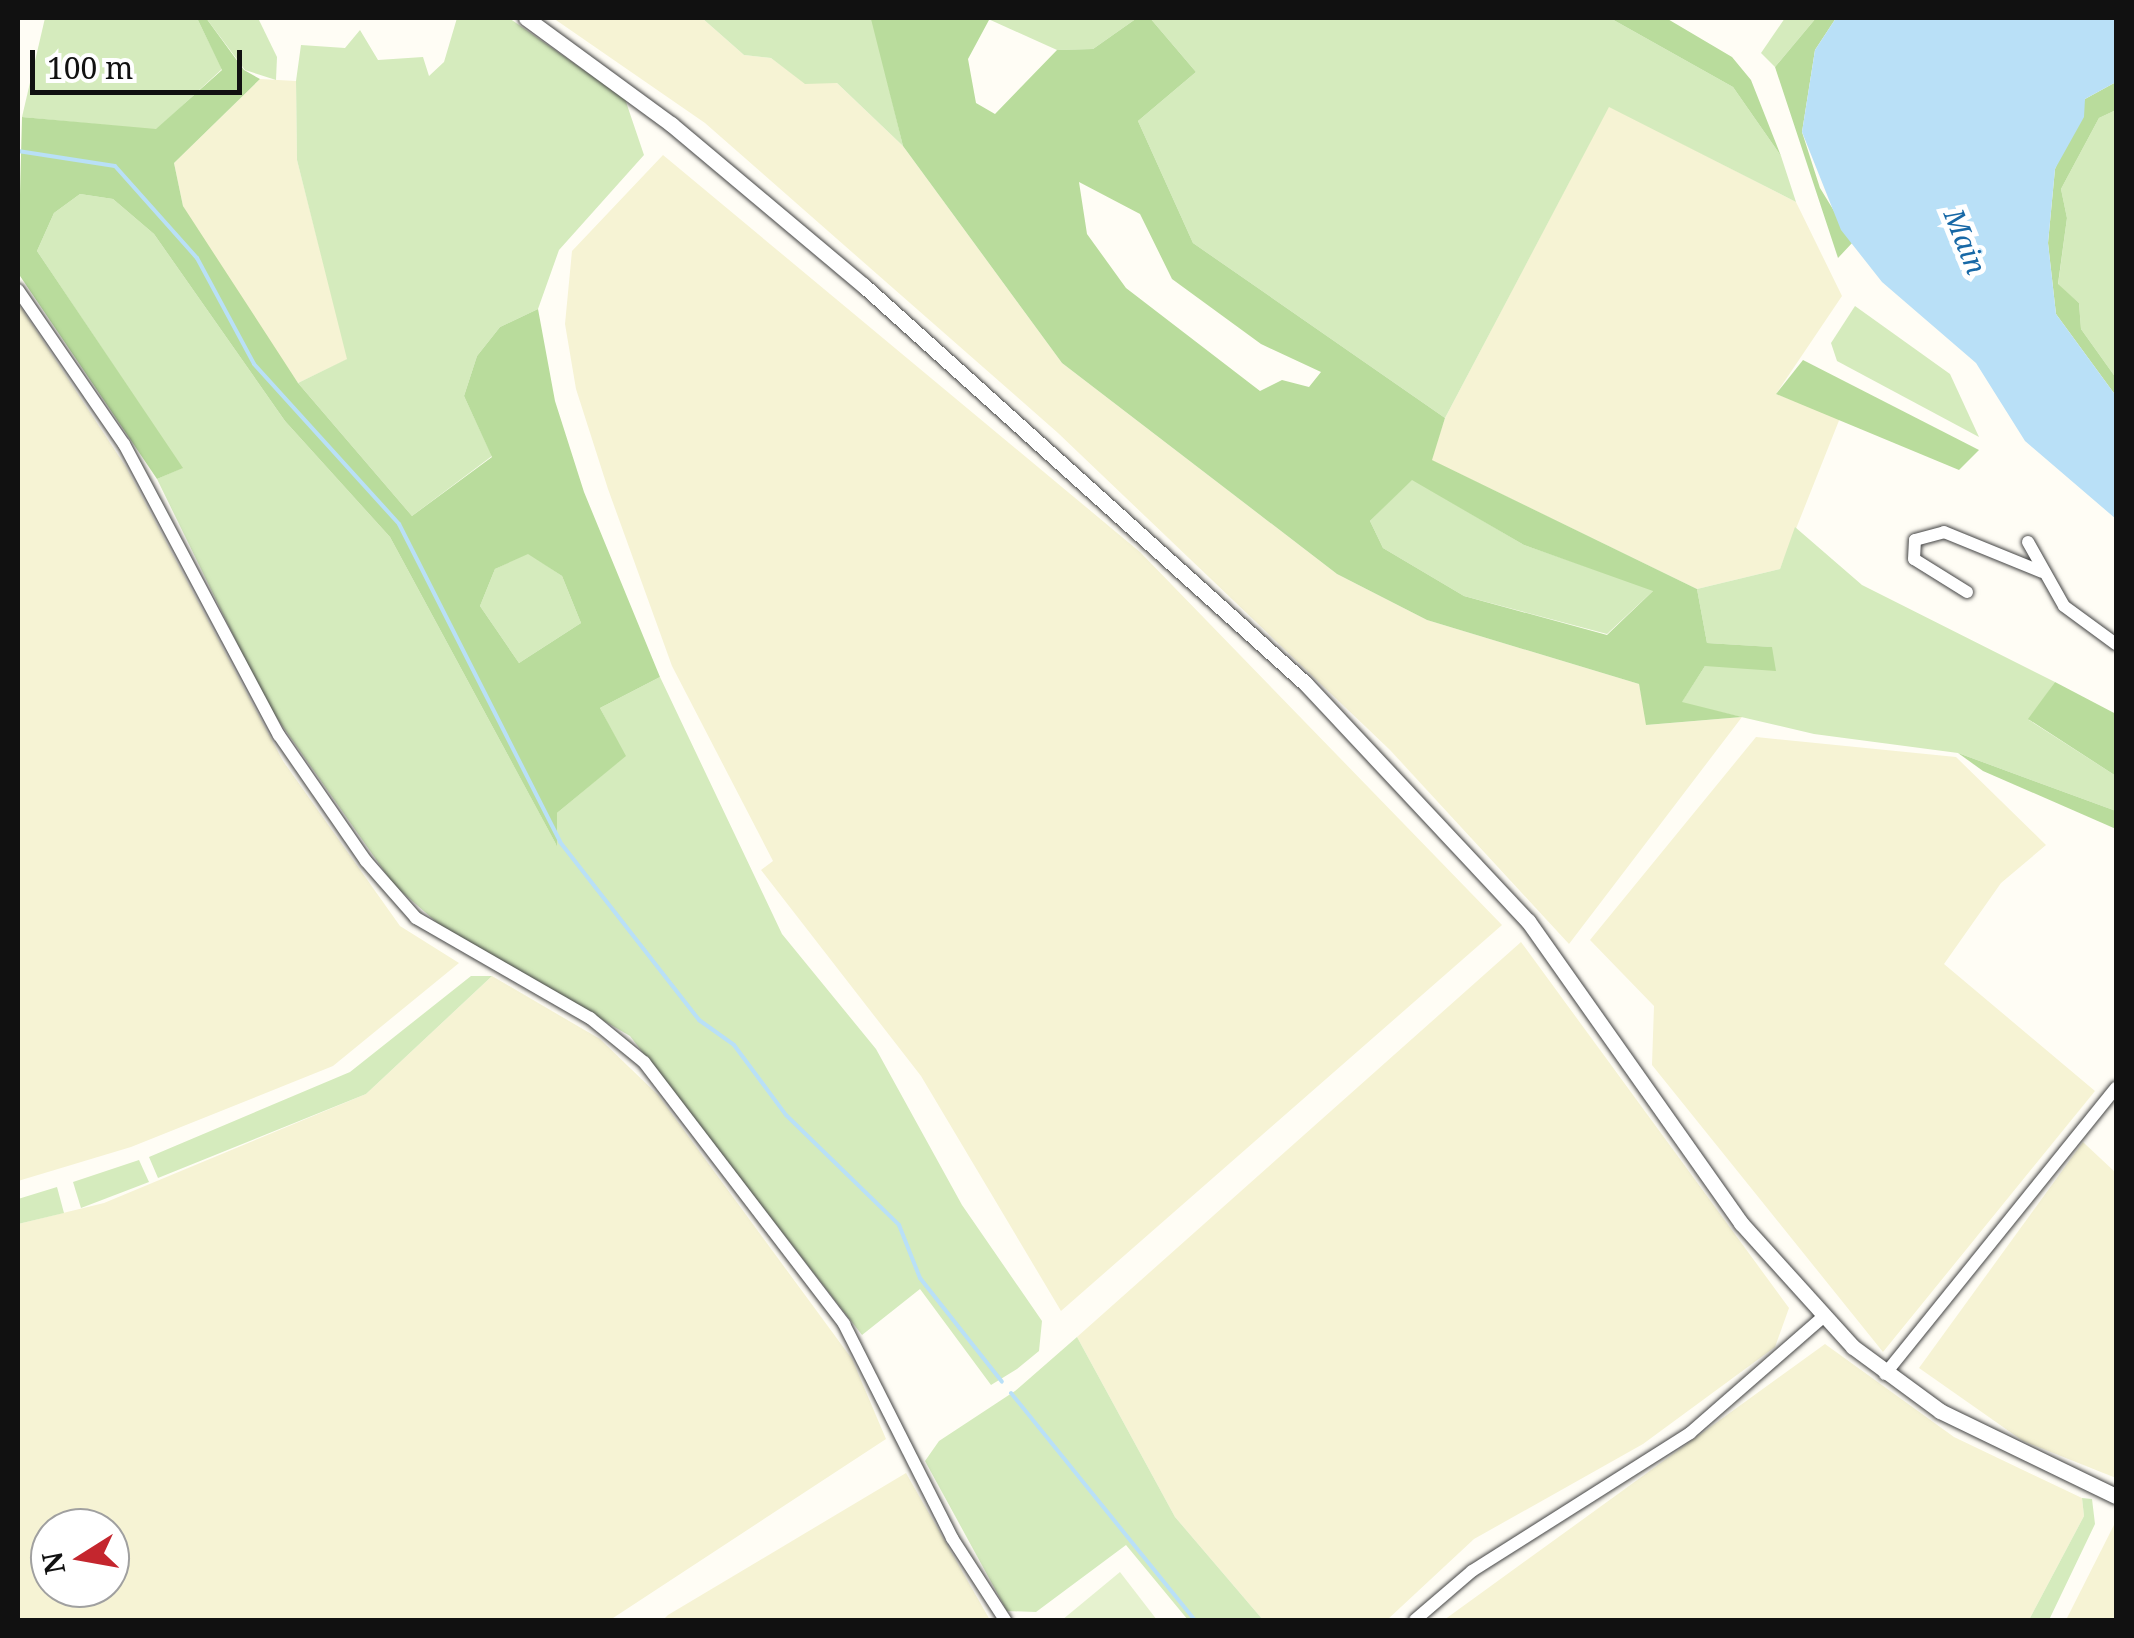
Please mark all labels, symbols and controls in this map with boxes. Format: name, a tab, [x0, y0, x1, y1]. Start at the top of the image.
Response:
scale bar	[35, 30, 248, 92]
text: 100 m	[47, 47, 133, 88]
water label: Main	[1938, 203, 1994, 279]
north arrow	[30, 1508, 130, 1608]
text: N	[32, 1549, 73, 1578]

